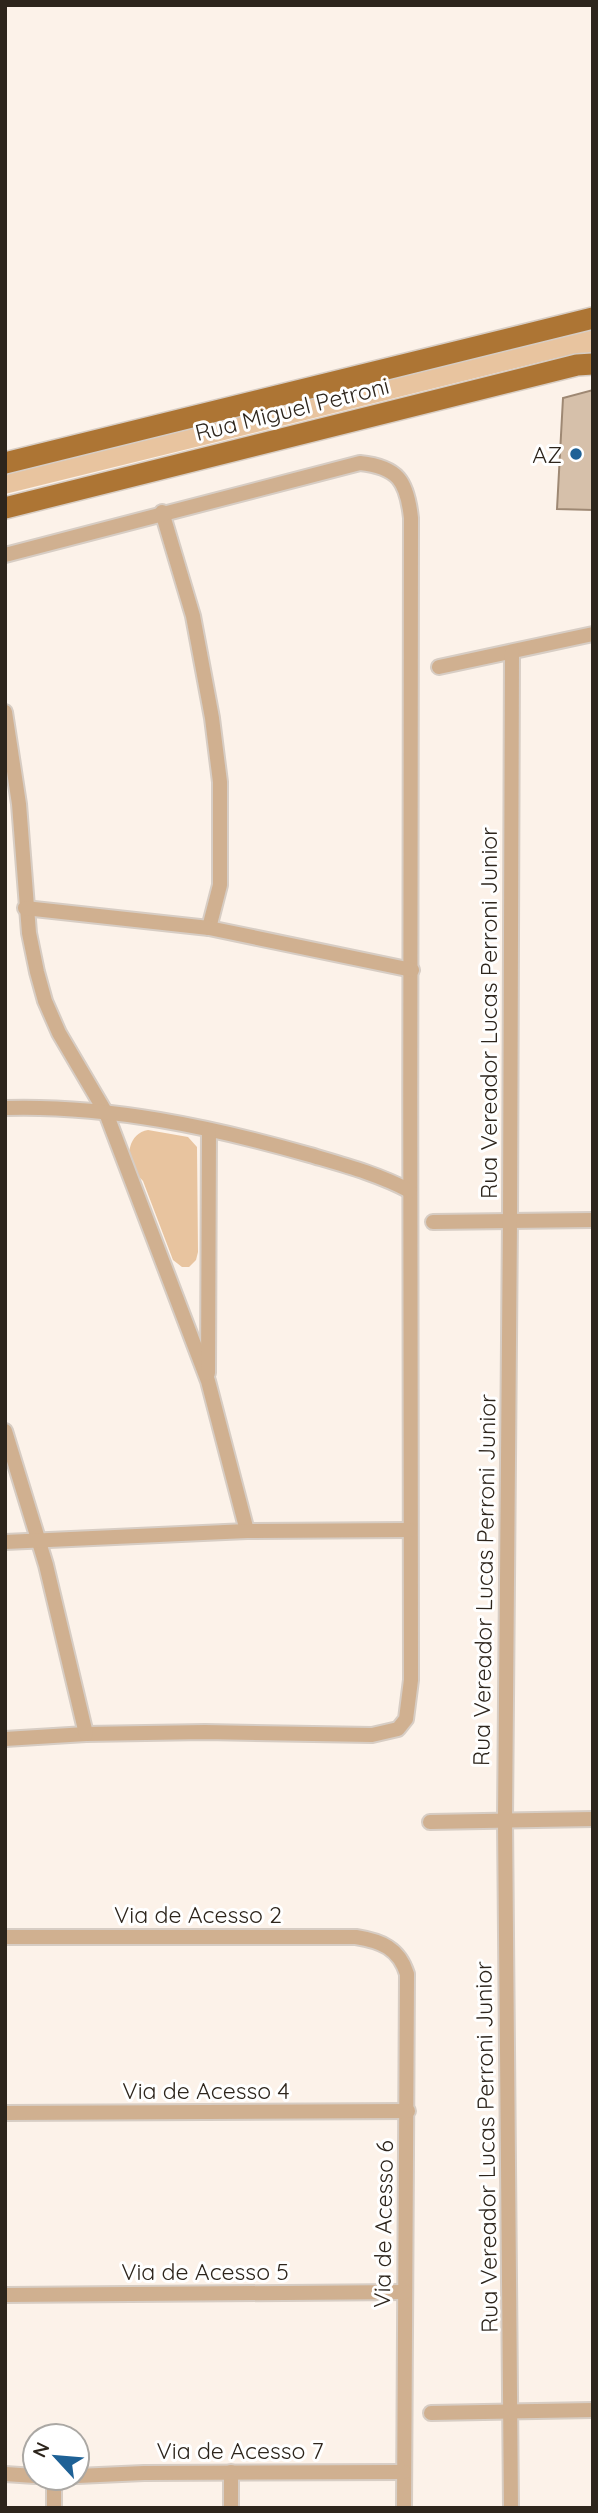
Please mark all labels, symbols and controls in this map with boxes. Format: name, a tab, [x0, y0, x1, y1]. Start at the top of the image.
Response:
street label: Rua Miguel Petroni	[192, 371, 392, 447]
place label: AZ	[532, 440, 562, 469]
marker: AZ	[568, 446, 584, 462]
street label: Rua Vereador Lucas Perroni Junior	[474, 827, 503, 1199]
street label: Rua Vereador Lucas Perroni Junior	[466, 1394, 502, 1766]
street label: Via de Acesso 2	[114, 1900, 282, 1929]
street label: Rua Vereador Lucas Perroni Junior	[468, 1961, 504, 2333]
street label: Via de Acesso 4	[122, 2076, 290, 2105]
street label: Via de Acesso 6	[367, 2140, 399, 2308]
street label: Via de Acesso 5	[121, 2257, 289, 2286]
north arrow	[21, 2422, 91, 2492]
street label: Via de Acesso 7	[157, 2436, 324, 2465]
text: N	[27, 2438, 55, 2461]

